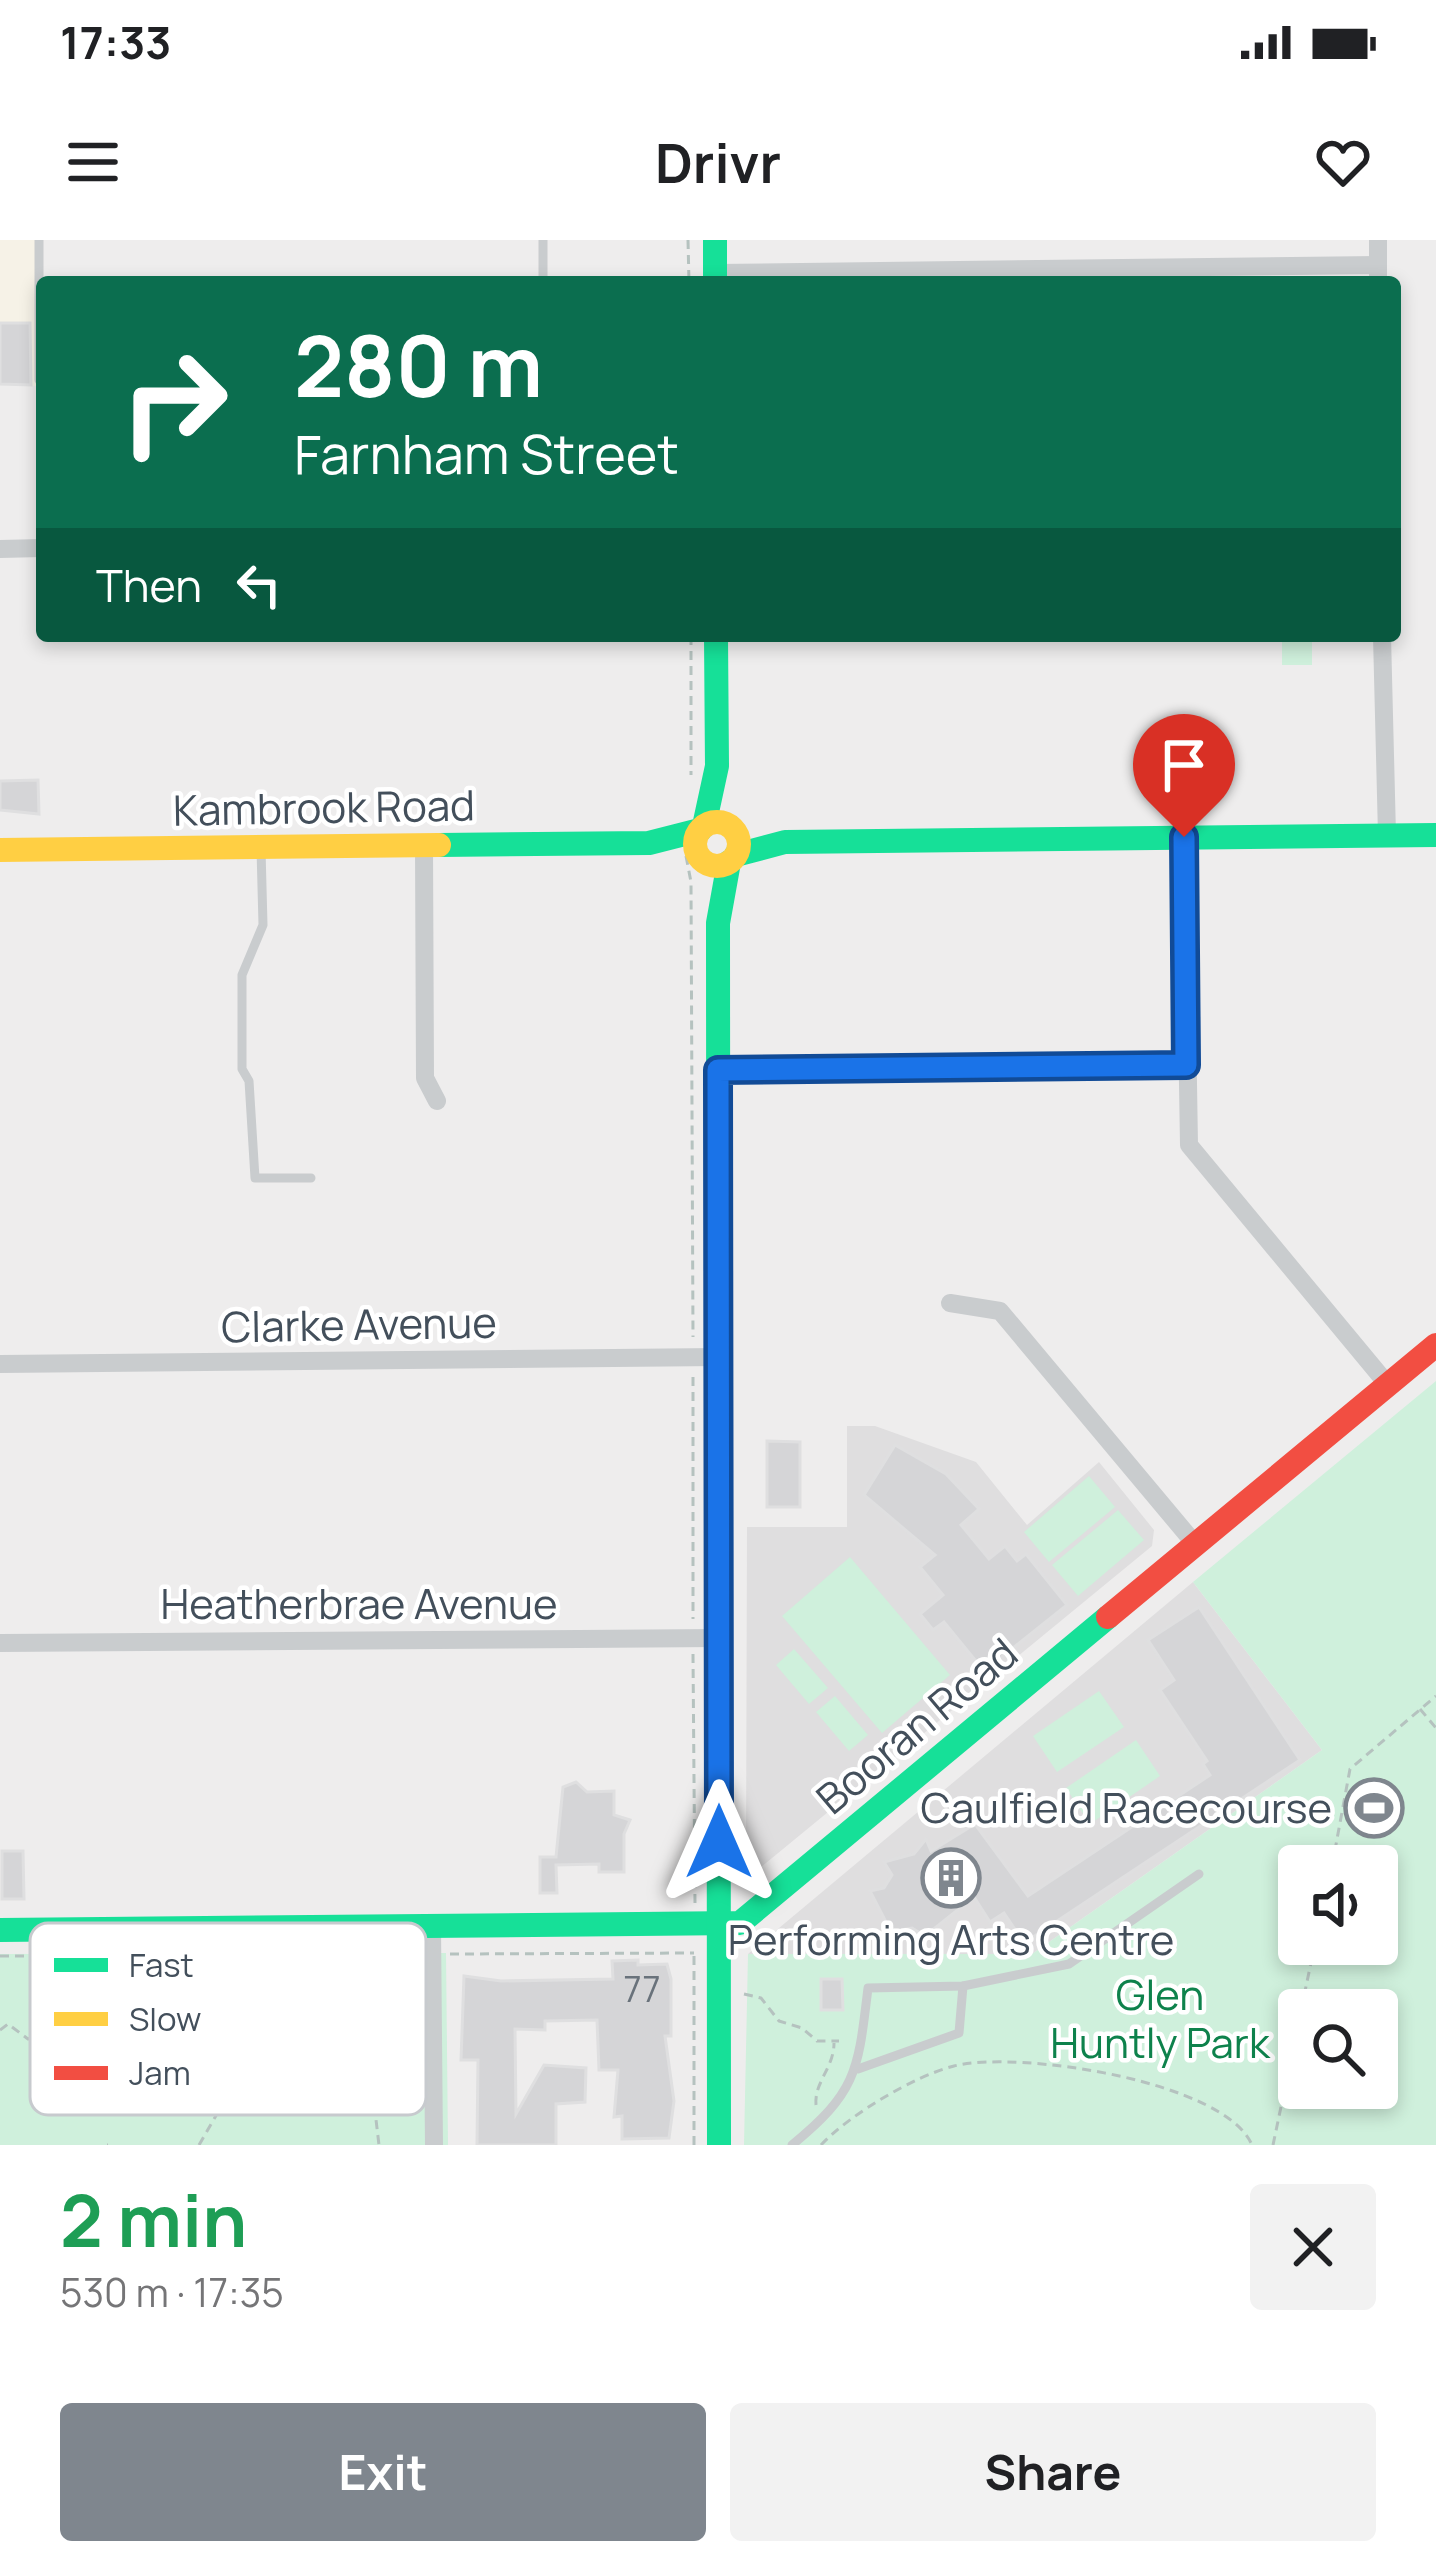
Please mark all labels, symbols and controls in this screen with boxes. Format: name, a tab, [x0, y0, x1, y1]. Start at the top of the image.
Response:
text: 17:33	[60, 11, 171, 73]
text: Drivr	[655, 125, 781, 199]
icon: menu	[60, 129, 126, 195]
icon: heart	[1310, 129, 1376, 195]
text: 280 m	[294, 307, 543, 422]
icon: right	[96, 324, 252, 480]
text: Farnham Street	[294, 416, 679, 490]
icon: left	[226, 552, 292, 618]
text: Then	[96, 554, 202, 616]
pin	[1133, 714, 1235, 837]
icon: arrive	[1151, 732, 1217, 798]
street label: Kambrook Road	[173, 775, 475, 839]
street label: Clarke Avenue	[221, 1293, 497, 1355]
street label: Heatherbrae Avenue	[161, 1574, 557, 1632]
street label: Booran Road	[804, 1624, 1029, 1826]
sports icon: Caulfield Racecourse	[1343, 1777, 1405, 1839]
place label: Caulfield Racecourse	[921, 1778, 1332, 1836]
position arrow	[656, 1779, 782, 1905]
map controls	[1278, 1845, 1398, 2109]
button: sound	[1278, 1845, 1398, 1965]
building icon: Performing Arts Centre	[920, 1847, 982, 1909]
place label: Performing Arts Centre	[728, 1910, 1174, 1968]
legend	[30, 1923, 426, 2115]
text: Fast	[129, 1942, 194, 1987]
house number: 77	[623, 1964, 661, 2013]
park label: Glen Huntly Park	[1050, 1965, 1271, 2071]
button: search	[1278, 1989, 1398, 2109]
text: Slow	[129, 1996, 201, 2041]
text: Jam	[129, 2050, 191, 2095]
text: 2 min	[60, 2170, 247, 2269]
button: close	[1250, 2184, 1376, 2310]
text: 530 m · 17:35	[60, 2265, 284, 2319]
button: Exit	[60, 2403, 706, 2541]
button: Share	[730, 2403, 1376, 2541]

